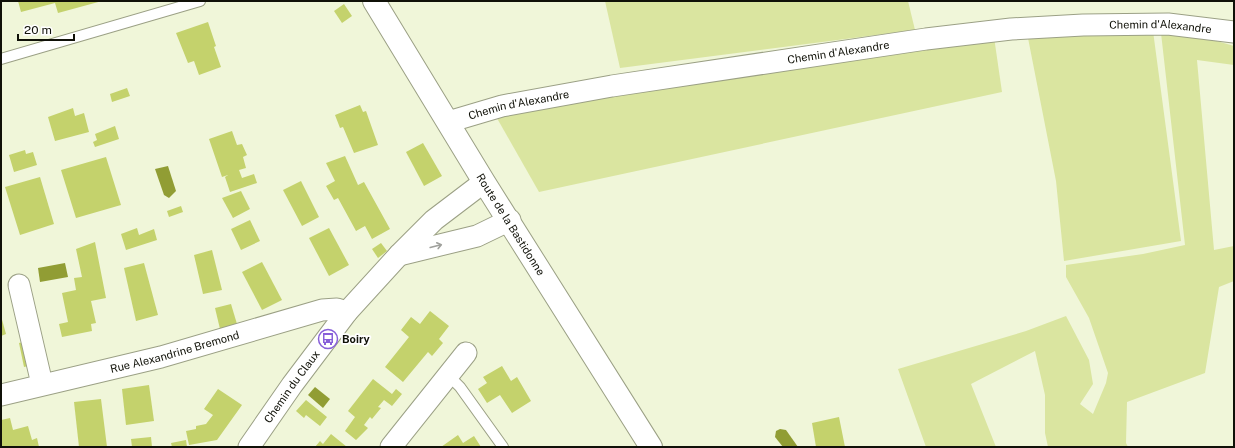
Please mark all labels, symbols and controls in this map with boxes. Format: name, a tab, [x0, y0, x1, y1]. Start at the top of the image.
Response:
scale bar	[18, 16, 74, 42]
street label: Chemin d'Alexandre	[1109, 18, 1213, 35]
text: 20 m	[24, 23, 52, 37]
street label: Chemin d'Alexandre	[787, 39, 890, 66]
street label: Chemin d'Alexandre	[467, 88, 570, 122]
street label: Route de la Bastidonne	[474, 171, 547, 278]
one-way arrow	[430, 241, 443, 249]
street label: Rue Alexandrine Bremond	[109, 328, 241, 375]
bus stop icon: Boiry	[317, 328, 339, 350]
place label: Boiry	[342, 333, 371, 345]
street label: Chemin du Claux	[262, 348, 322, 425]

